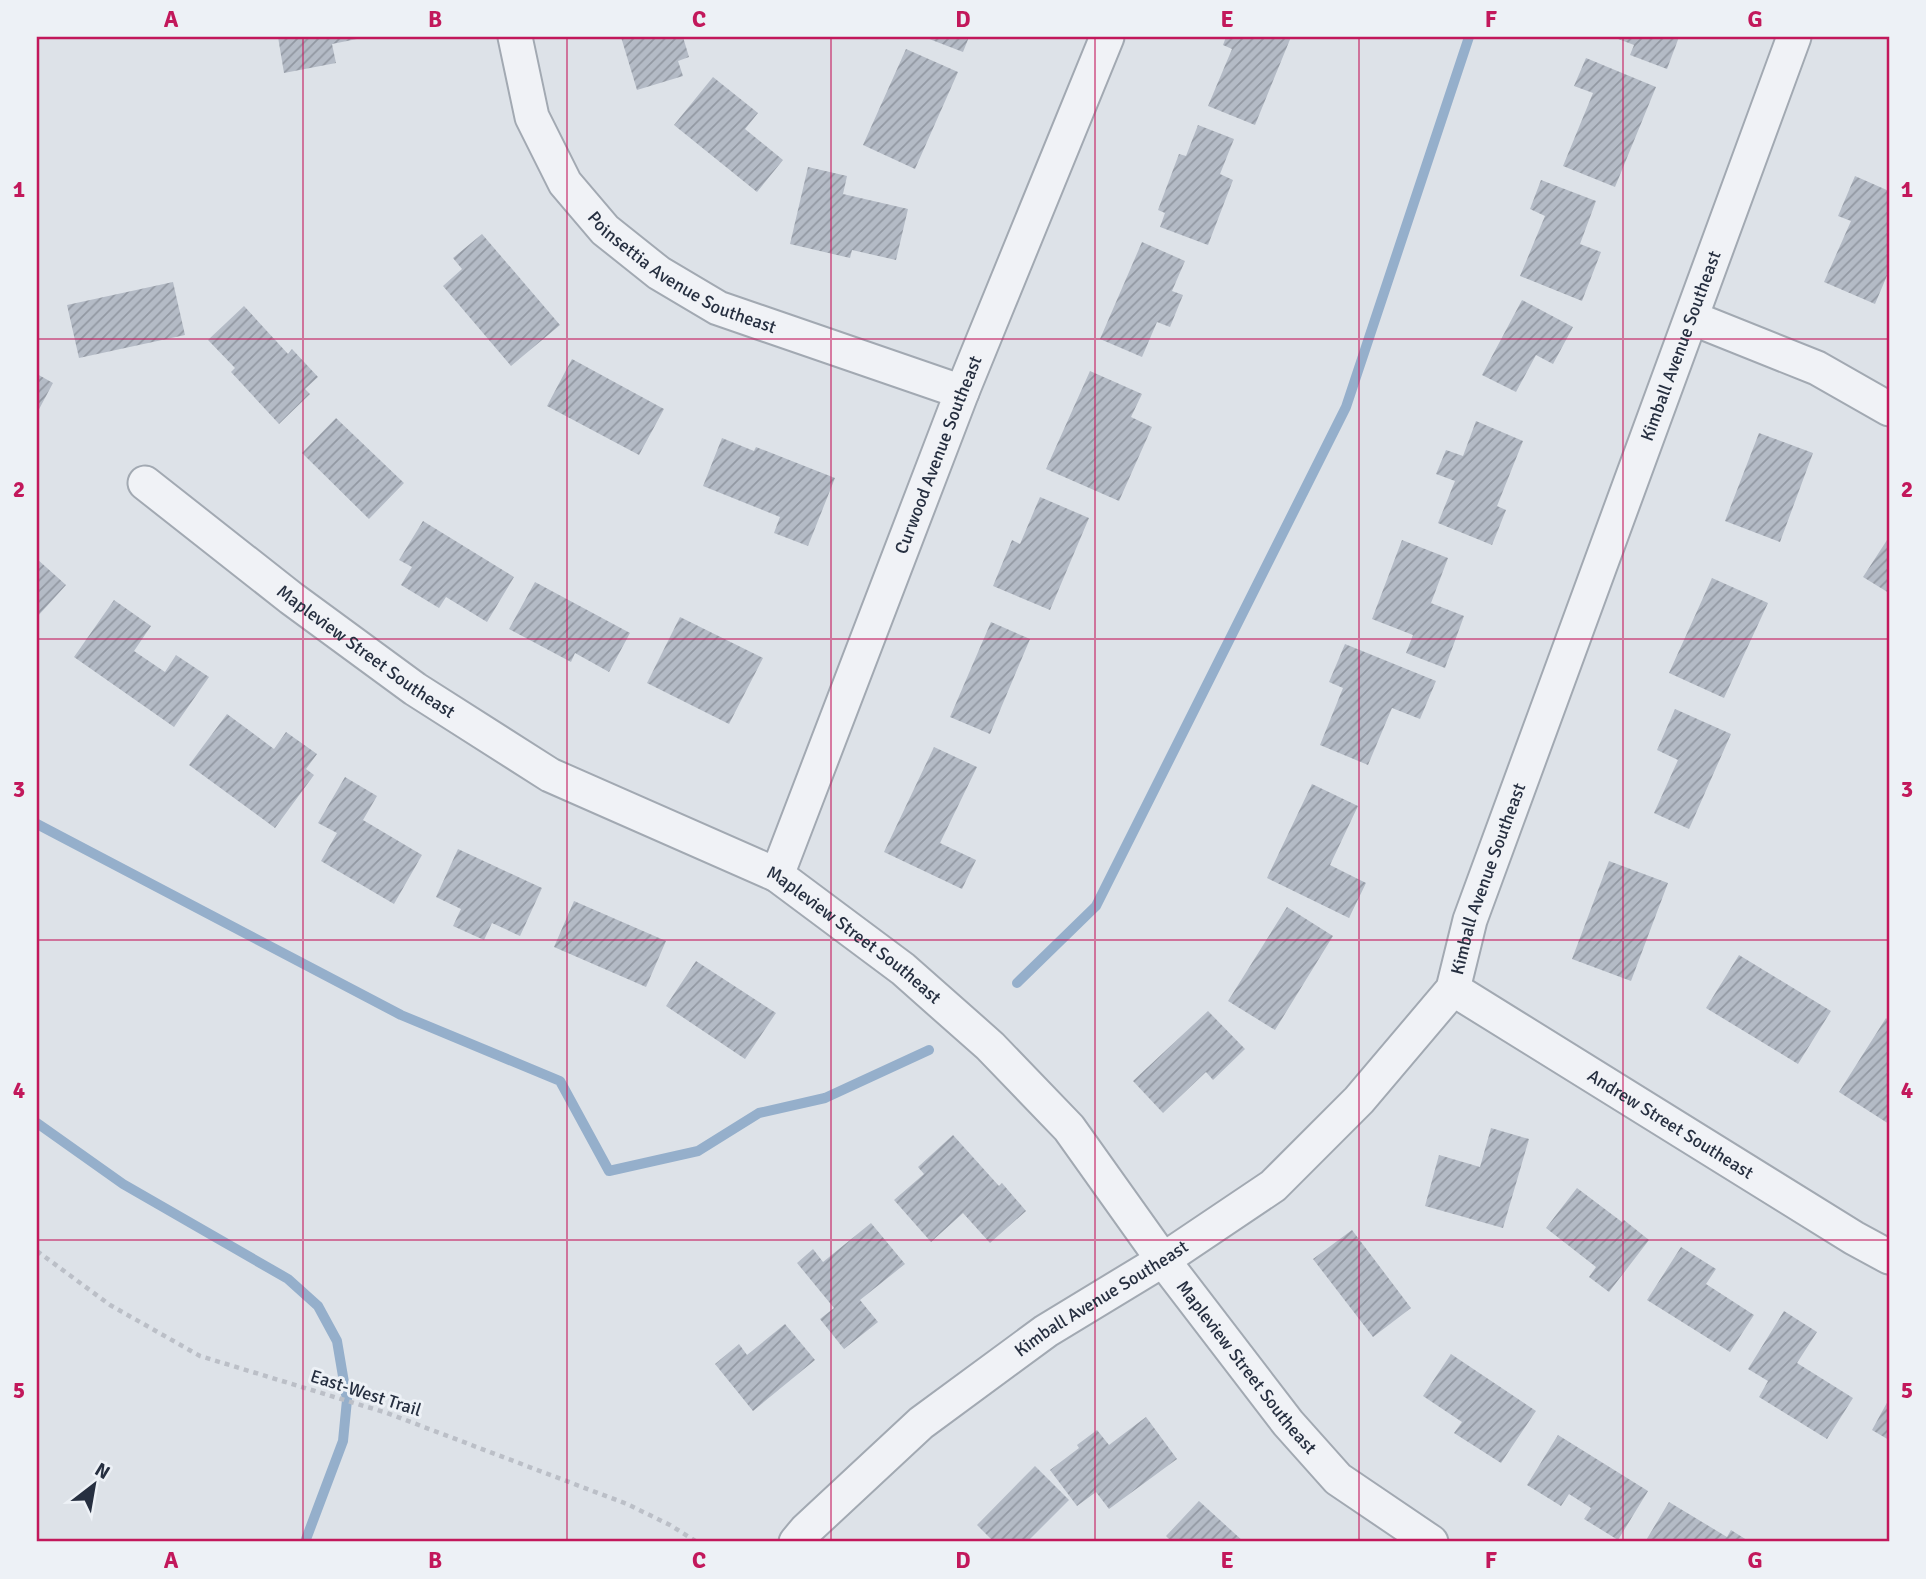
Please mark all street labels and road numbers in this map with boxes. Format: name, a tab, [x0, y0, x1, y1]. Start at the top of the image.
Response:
street label: Poinsettia Avenue Southeast	[583, 207, 779, 338]
street label: Kimball Avenue Southeast	[1636, 248, 1726, 444]
street label: Curwood Avenue Southeast	[890, 353, 987, 557]
street label: Mapleview Street Southeast	[272, 580, 459, 723]
street label: Kimball Avenue Southeast	[1446, 780, 1530, 977]
street label: Mapleview Street Southeast	[763, 861, 946, 1009]
street label: Andrew Street Southeast	[1584, 1064, 1757, 1184]
street label: Kimball Avenue Southeast	[1010, 1235, 1192, 1361]
street label: Mapleview Street Southeast	[1172, 1276, 1321, 1458]
street label: East-West Trail	[308, 1365, 424, 1421]

